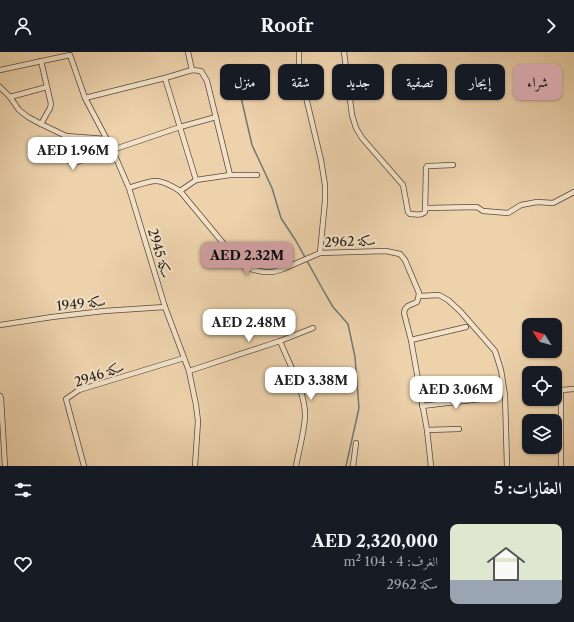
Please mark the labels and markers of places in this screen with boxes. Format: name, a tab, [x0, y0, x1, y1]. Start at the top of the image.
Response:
pin: AED 1.96M	[27, 137, 119, 171]
pin: AED 2.32M	[201, 242, 293, 276]
pin: AED 2.48M	[203, 309, 295, 343]
pin: AED 3.38M	[265, 367, 357, 401]
pin: AED 3.06M	[410, 376, 502, 410]

